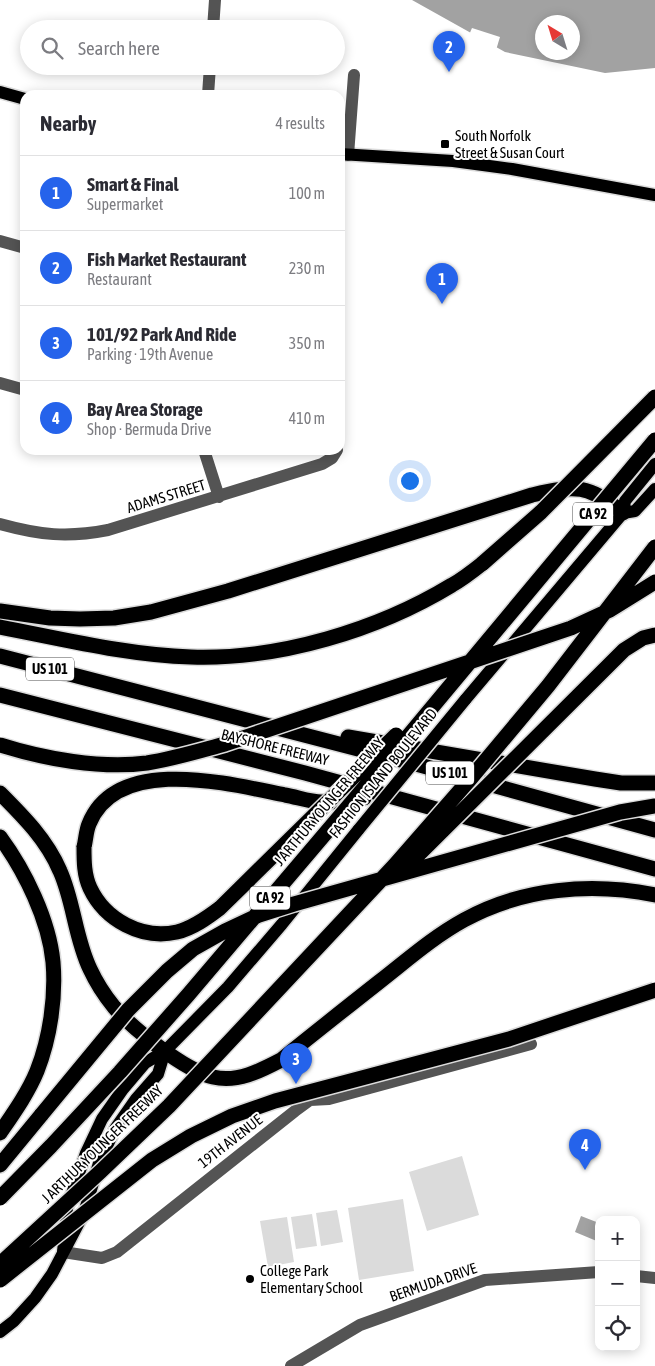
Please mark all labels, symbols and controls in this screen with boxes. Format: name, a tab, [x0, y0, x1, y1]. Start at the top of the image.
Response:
north arrow	[535, 15, 580, 60]
search box	[20, 20, 345, 75]
pin: 2	[433, 31, 465, 72]
icon: search	[38, 34, 66, 62]
text: Search here	[78, 37, 160, 59]
text: Nearby	[40, 111, 96, 135]
text: 4 results	[275, 114, 325, 132]
place label: South Norfolk Street & Susan Court	[455, 127, 565, 161]
marker: South Norfolk Street & Susan Court	[439, 138, 451, 150]
text: Smart & Final	[87, 173, 179, 195]
text: 1	[52, 184, 60, 202]
text: 100 m	[289, 184, 325, 202]
text: Supermarket	[87, 195, 163, 213]
text: Fish Market Restaurant	[87, 248, 246, 270]
text: 2	[52, 259, 60, 277]
text: 230 m	[289, 259, 325, 277]
pin: 1	[426, 263, 458, 304]
text: Restaurant	[87, 270, 152, 288]
text: 101/92 Park And Ride	[87, 323, 237, 345]
text: 3	[52, 334, 60, 352]
text: 350 m	[289, 334, 325, 352]
text: Parking · 19th Avenue	[87, 345, 213, 363]
text: Bay Area Storage	[87, 398, 203, 420]
text: 4	[52, 409, 60, 427]
text: 410 m	[289, 409, 325, 427]
text: Shop · Bermuda Drive	[87, 420, 211, 438]
your location	[397, 468, 423, 494]
street label: ADAMS STREET	[125, 476, 208, 516]
road number: CA 92	[573, 502, 613, 526]
road number: US 101	[26, 658, 74, 681]
street label: FASHION ISLAND BOULEVARD	[326, 705, 440, 841]
street label: BAYSHORE FREEWAY	[219, 725, 331, 769]
street label: J ARTHUR YOUNGER FREEWAY	[270, 733, 388, 869]
road number: US 101	[426, 761, 474, 784]
road number: CA 92	[250, 886, 290, 910]
pin: 3	[280, 1043, 312, 1084]
street label: J ARTHUR YOUNGER FREEWAY	[38, 1081, 166, 1206]
street label: 19TH AVENUE	[195, 1110, 266, 1171]
pin: 4	[569, 1129, 601, 1170]
map controls	[595, 1216, 640, 1351]
button: +	[595, 1216, 640, 1261]
street label: BERMUDA DRIVE	[387, 1259, 479, 1305]
button: −	[595, 1261, 640, 1306]
place label: College Park Elementary School	[260, 1262, 363, 1296]
marker: College Park Elementary School	[244, 1273, 256, 1285]
button: locate	[595, 1306, 640, 1351]

